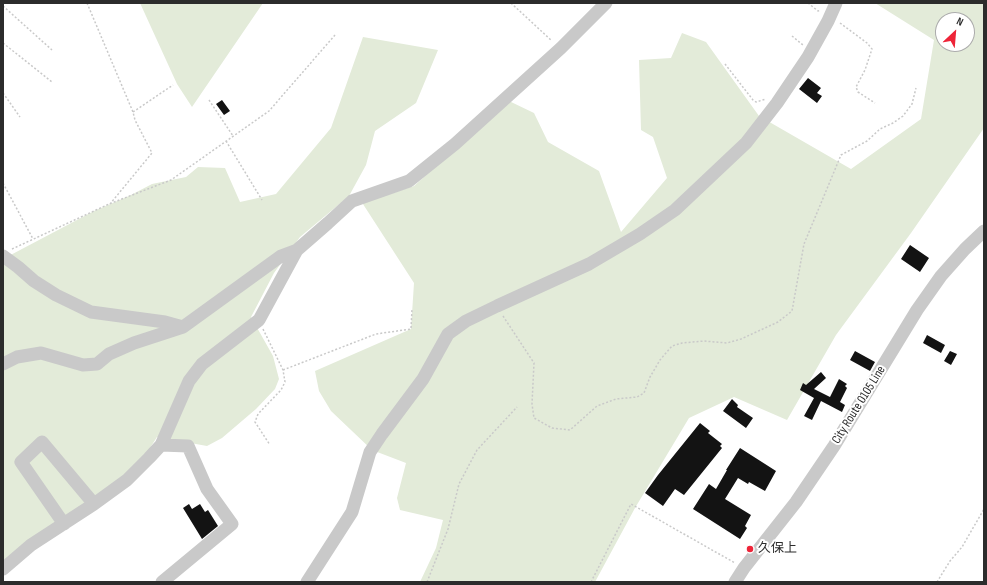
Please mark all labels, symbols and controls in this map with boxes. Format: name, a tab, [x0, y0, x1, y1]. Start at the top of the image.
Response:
north arrow	[935, 12, 975, 52]
text: N	[955, 15, 966, 29]
street label: City Route 0105 Line	[829, 363, 889, 447]
place label: 久保上	[758, 541, 797, 557]
marker: 久保上	[745, 544, 755, 554]

